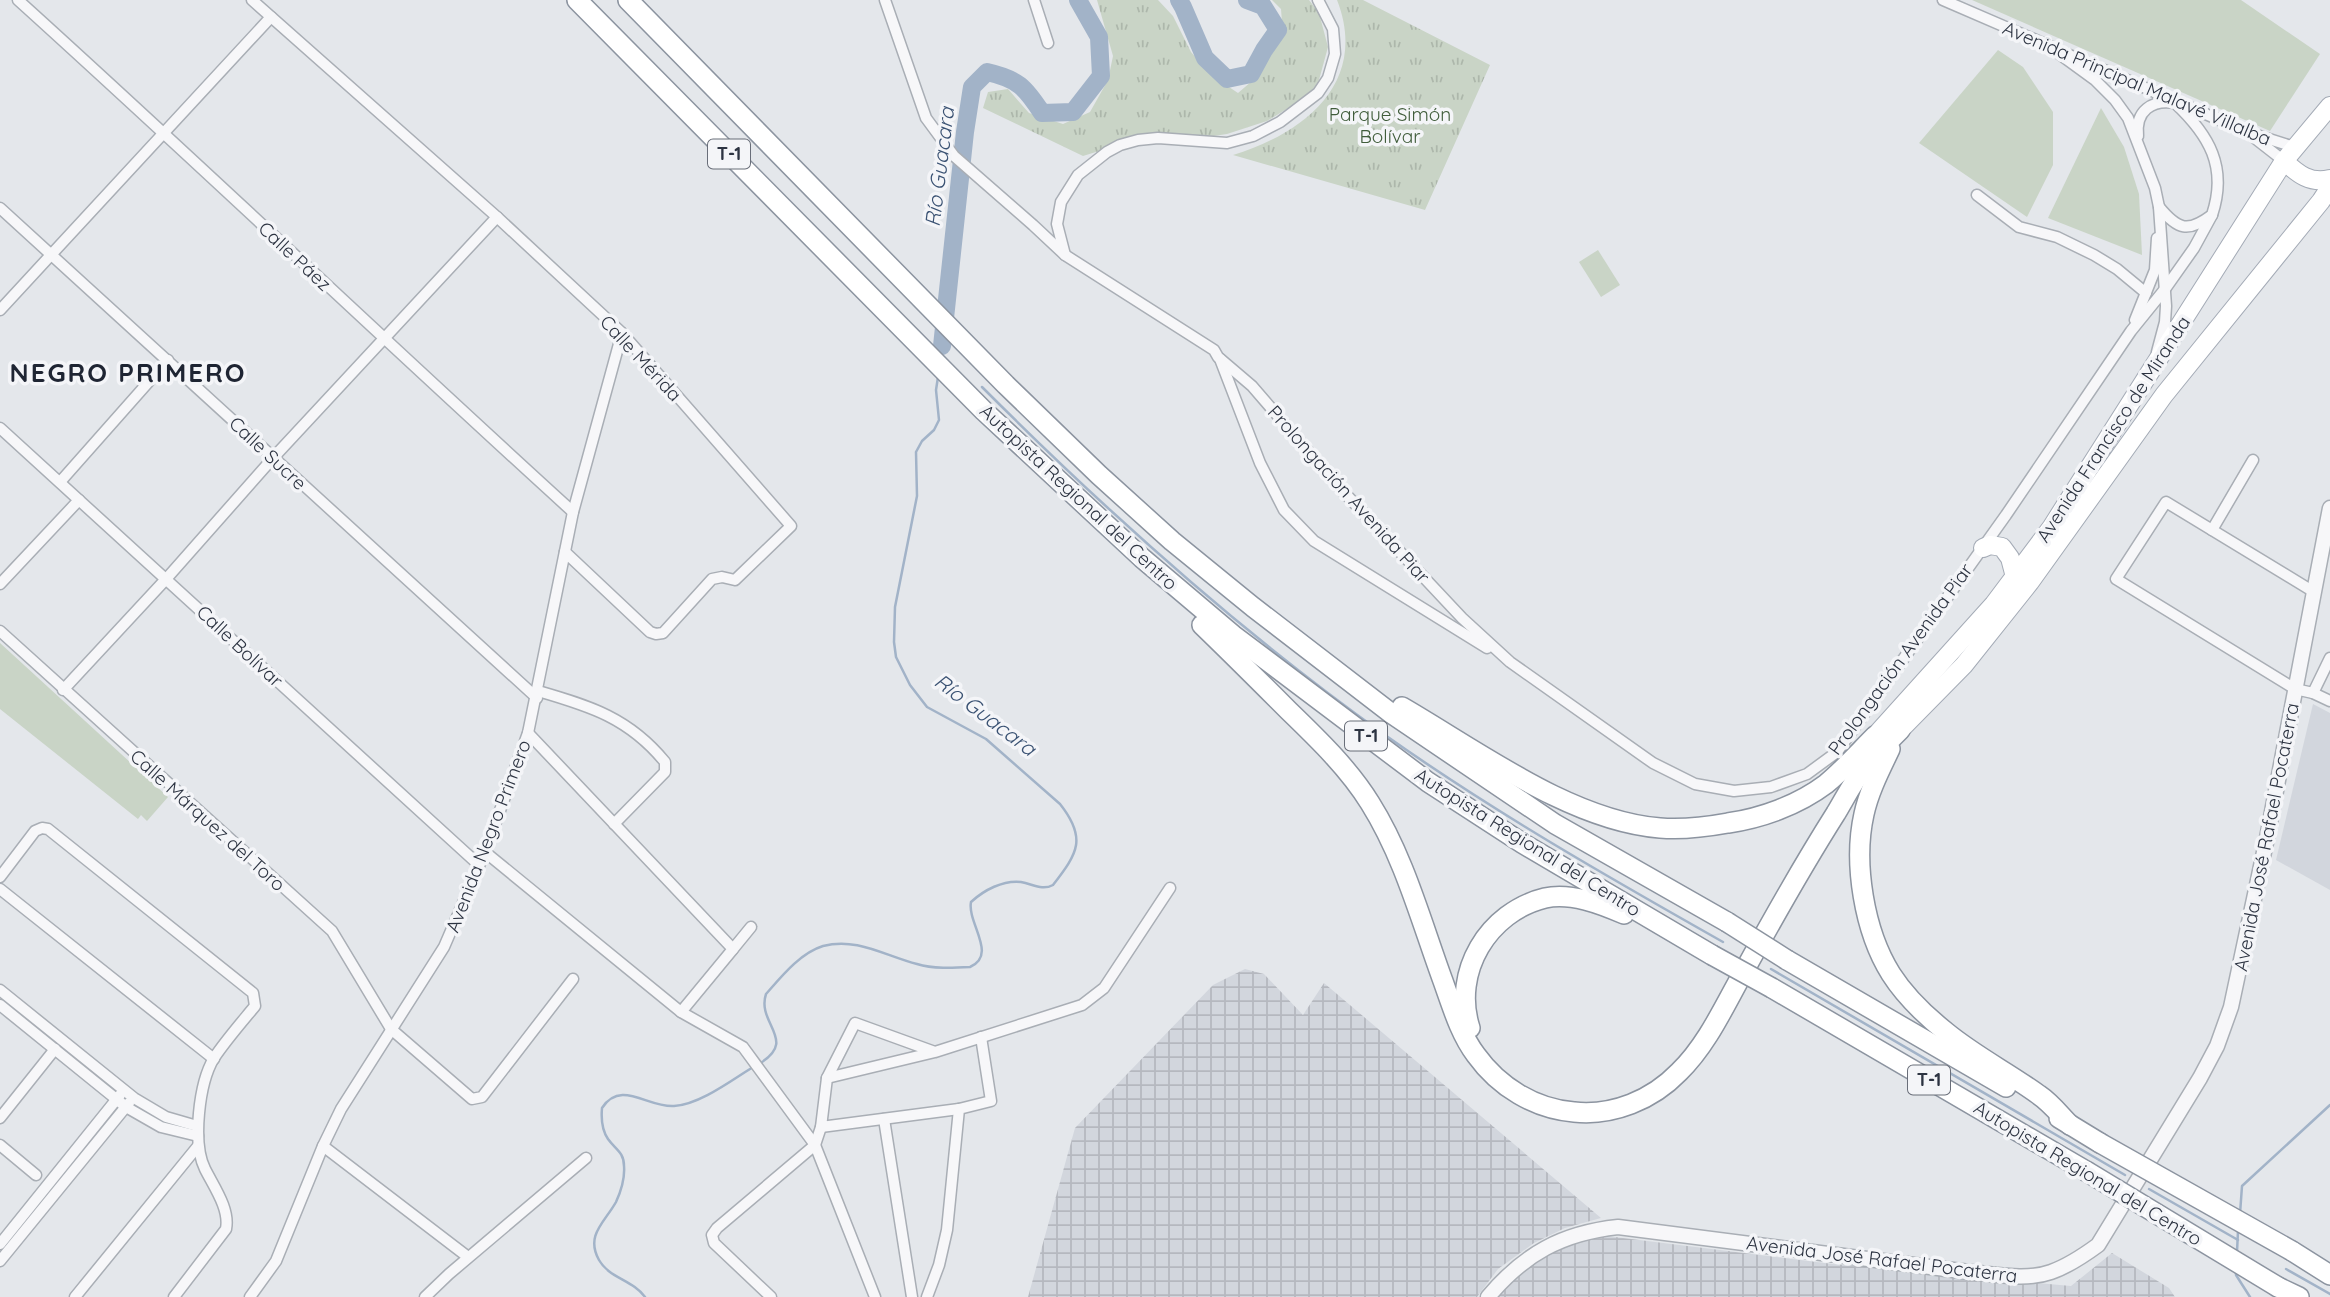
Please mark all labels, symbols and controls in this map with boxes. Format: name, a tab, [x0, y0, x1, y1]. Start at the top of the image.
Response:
street label: Avenida Principal Malavé Villalba	[1999, 15, 2275, 151]
park label: Parque Simón Bolívar	[1329, 102, 1451, 148]
water label: Río Guacara	[919, 104, 959, 228]
road number: T-1	[708, 140, 750, 168]
street label: Calle Páez	[254, 216, 336, 296]
street label: Calle Mérida	[595, 310, 687, 406]
street label: Avenida Francisco de Miranda	[2031, 311, 2195, 547]
district label: NEGRO PRIMERO	[10, 356, 246, 389]
street label: Autopista Regional del Centro	[975, 399, 1183, 595]
street label: Prolongación Avenida Piar	[1263, 400, 1436, 588]
street label: Calle Sucre	[224, 411, 312, 495]
street label: Prolongación Avenida Piar	[1822, 558, 1978, 760]
street label: Calle Bolívar	[192, 600, 289, 693]
water label: Río Guacara	[930, 668, 1043, 762]
street label: Avenida José Rafael Pocaterra	[2228, 701, 2304, 973]
road number: T-1	[1345, 722, 1387, 750]
street label: Avenida Negro Primero	[440, 736, 536, 936]
street label: Calle Márquez del Toro	[125, 744, 291, 896]
street label: Autopista Regional del Centro	[1411, 762, 1645, 922]
road number: T-1	[1908, 1065, 1950, 1094]
street label: Autopista Regional del Centro	[1970, 1095, 2206, 1251]
street label: Avenida José Rafael Pocaterra	[1745, 1230, 2019, 1288]

